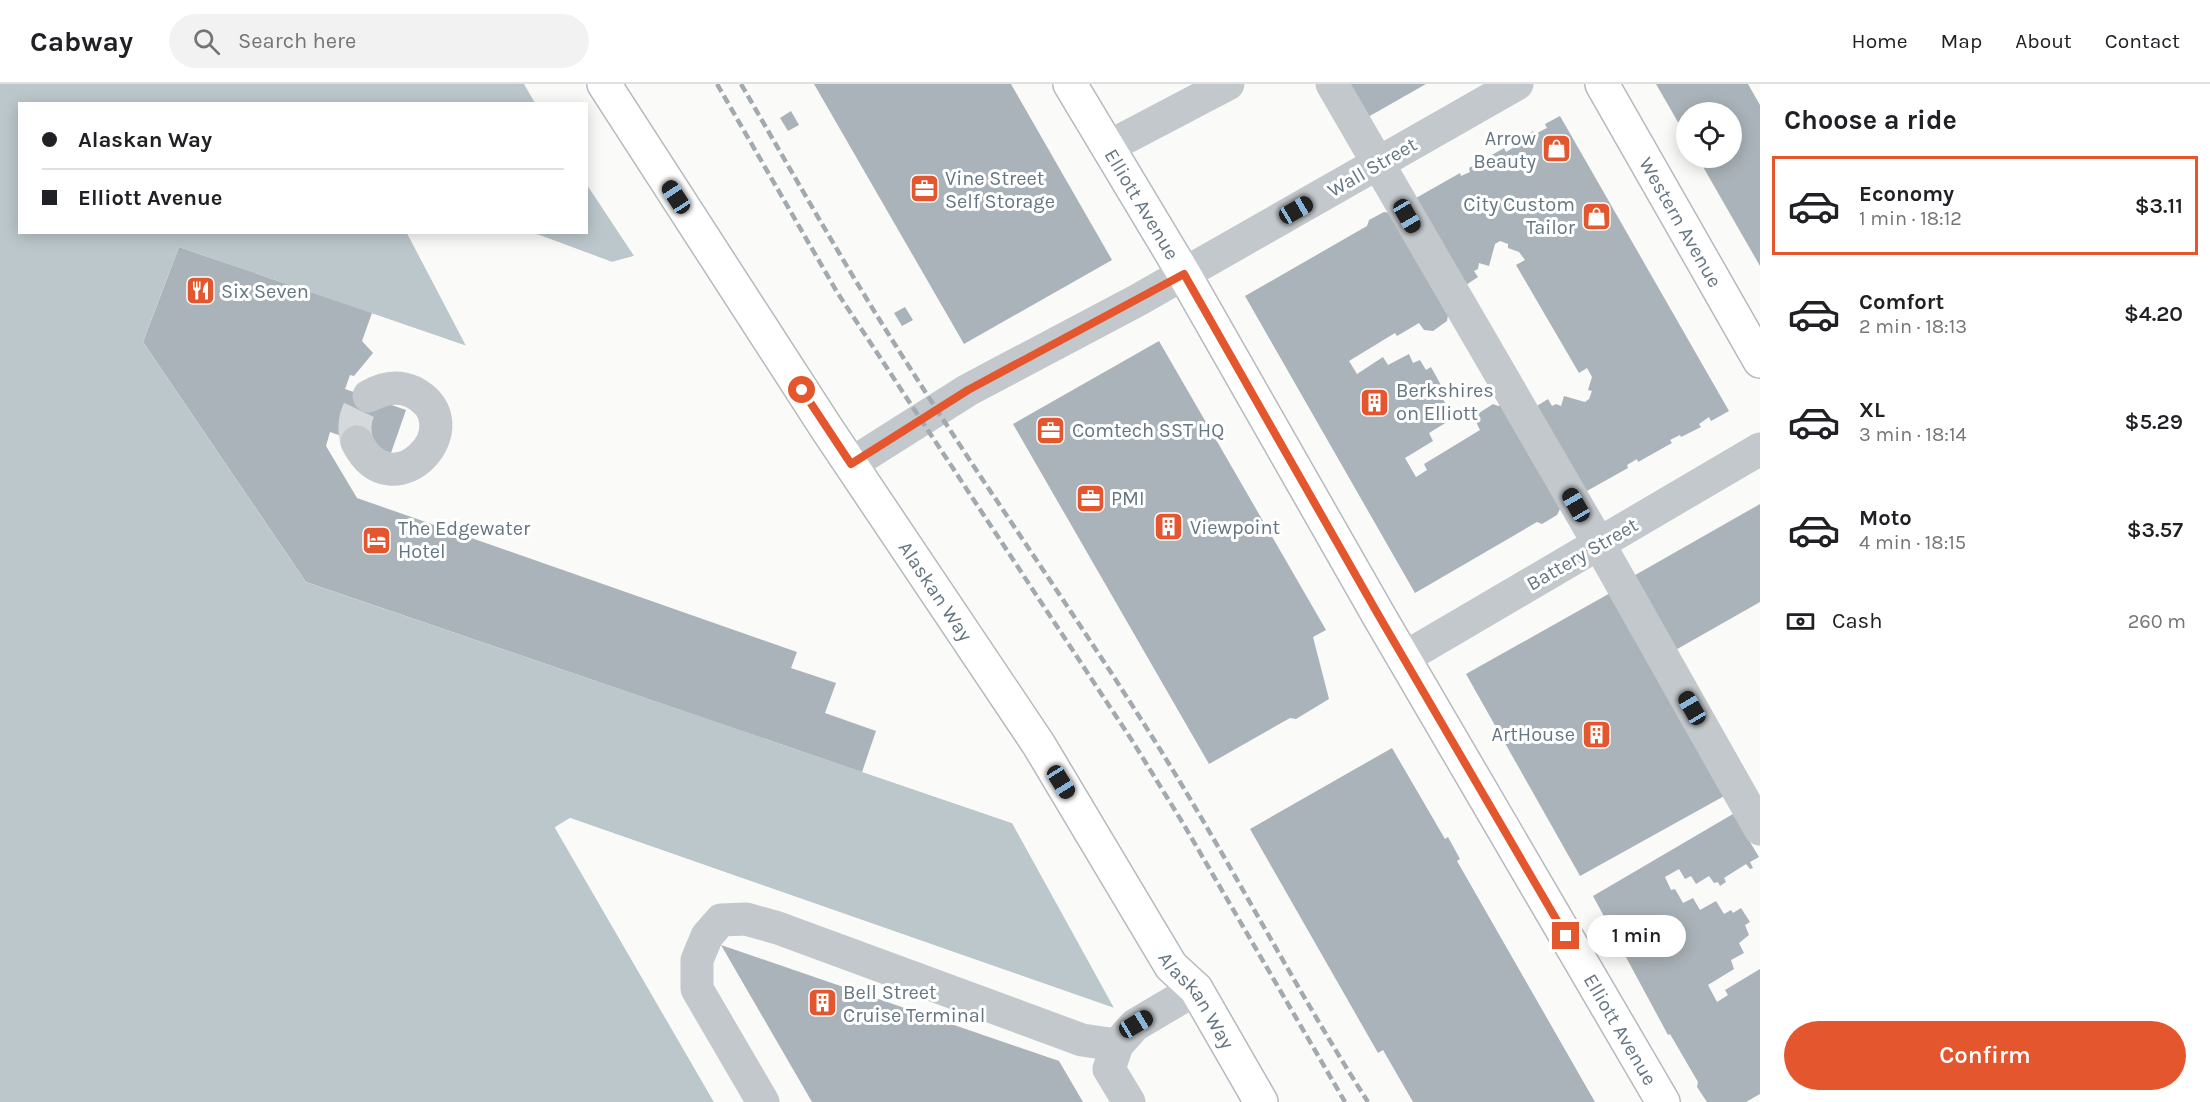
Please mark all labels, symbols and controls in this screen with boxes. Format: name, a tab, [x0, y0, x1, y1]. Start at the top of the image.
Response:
search box	[169, 14, 589, 68]
text: Cabway	[30, 25, 133, 58]
icon: search	[190, 25, 223, 58]
text: Search here	[238, 28, 356, 54]
text: Home	[1852, 29, 1908, 53]
text: Map	[1941, 29, 1982, 53]
text: About	[2015, 29, 2072, 53]
text: Contact	[2105, 29, 2180, 53]
map controls	[1676, 102, 1742, 168]
button: locate	[1676, 102, 1742, 168]
text: Choose a ride	[1784, 104, 1957, 136]
text: Alaskan Way	[78, 127, 212, 153]
place label: Arrow Beauty	[1473, 127, 1537, 173]
street label: Wall Street	[1324, 132, 1421, 202]
shop icon: Arrow Beauty	[1541, 133, 1573, 165]
street label: Elliott Avenue	[1100, 145, 1184, 264]
street label: Western Avenue	[1634, 153, 1726, 291]
place label: Vine Street Self Storage	[945, 167, 1055, 213]
office icon: Vine Street Self Storage	[908, 173, 940, 205]
car	[659, 177, 693, 217]
icon: car	[1787, 179, 1841, 233]
text: Economy	[1859, 181, 1954, 207]
text: Elliott Avenue	[78, 185, 222, 211]
car	[1276, 193, 1316, 227]
place label: City Custom Tailor	[1463, 193, 1576, 239]
text: $3.11	[2135, 193, 2183, 219]
car	[1390, 196, 1424, 236]
shop icon: City Custom Tailor	[1580, 200, 1612, 232]
text: 1 min · 18:12	[1859, 207, 1962, 230]
restaurant icon: Six Seven	[184, 275, 216, 307]
place label: Six Seven	[221, 280, 309, 303]
icon: car	[1787, 287, 1841, 341]
text: Comfort	[1859, 289, 1944, 315]
text: $4.20	[2124, 301, 2183, 327]
text: 2 min · 18:13	[1859, 315, 1967, 338]
route start	[788, 376, 815, 403]
place label: Berkshires on Elliott	[1396, 379, 1494, 425]
building icon: Berkshires on Elliott	[1359, 386, 1391, 418]
icon: car	[1787, 395, 1841, 449]
text: XL	[1859, 397, 1885, 423]
text: $5.29	[2125, 409, 2183, 435]
office icon: Comtech SST HQ	[1035, 414, 1067, 446]
place label: Comtech SST HQ	[1072, 419, 1224, 442]
text: 3 min · 18:14	[1859, 423, 1967, 446]
office icon: PMI	[1074, 482, 1106, 514]
car	[1559, 485, 1593, 525]
place label: PMI	[1111, 487, 1145, 510]
icon: car	[1787, 503, 1841, 557]
text: Moto	[1859, 505, 1912, 531]
building icon: Viewpoint	[1153, 511, 1185, 543]
street label: Battery Street	[1522, 513, 1643, 596]
place label: Viewpoint	[1190, 516, 1281, 539]
place label: The Edgewater Hotel	[398, 517, 531, 563]
text: $3.57	[2127, 517, 2183, 543]
hotel icon: The Edgewater Hotel	[361, 524, 393, 556]
text: 4 min · 18:15	[1859, 531, 1966, 554]
street label: Alaskan Way	[894, 537, 977, 646]
icon: cash	[1784, 605, 1817, 638]
text: Cash	[1832, 608, 1882, 634]
text: 260 m	[2128, 610, 2186, 633]
car	[1675, 688, 1709, 728]
building icon: ArtHouse	[1580, 718, 1612, 750]
place label: ArtHouse	[1492, 723, 1575, 746]
car	[1044, 762, 1078, 802]
callout: 1 min	[1587, 915, 1686, 957]
route end	[1552, 922, 1579, 949]
text: 1 min	[1612, 924, 1661, 947]
street label: Alaskan Way	[1153, 948, 1239, 1053]
street label: Elliott Avenue	[1579, 970, 1662, 1089]
place label: Bell Street Cruise Terminal	[843, 981, 985, 1027]
building icon: Bell Street Cruise Terminal	[806, 987, 838, 1019]
car	[1116, 1007, 1156, 1041]
button: Confirm	[1784, 1021, 2186, 1090]

